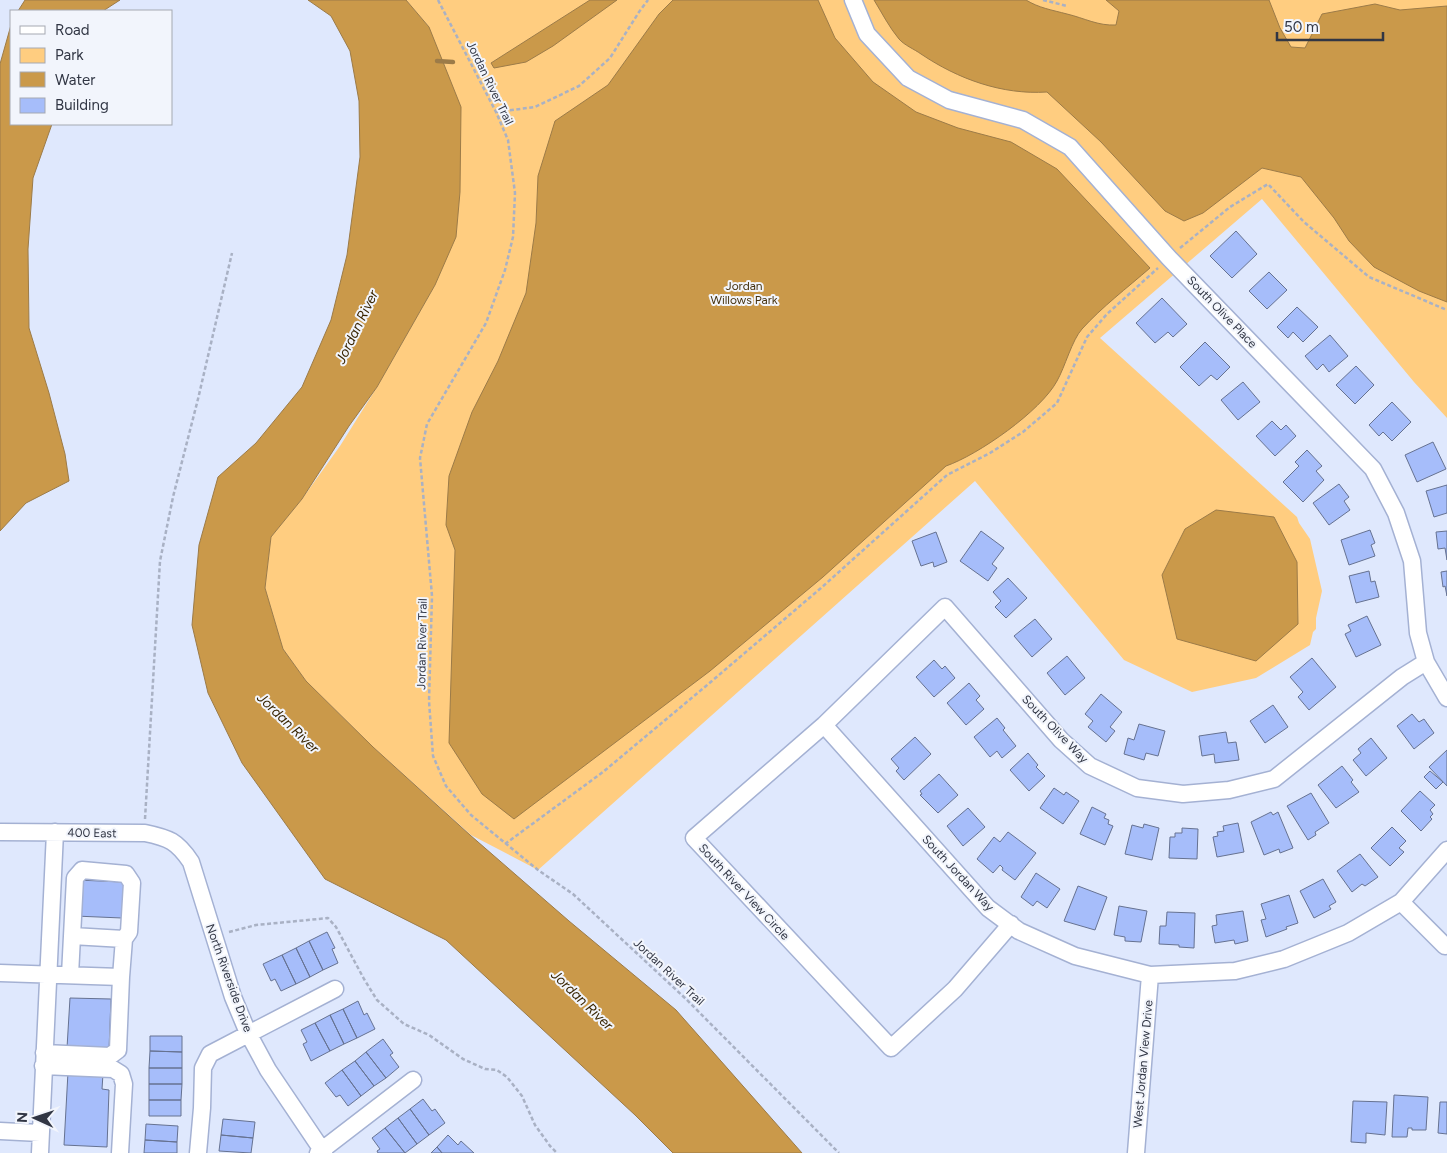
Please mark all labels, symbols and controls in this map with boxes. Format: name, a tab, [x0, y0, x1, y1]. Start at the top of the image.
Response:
legend	[10, 10, 172, 125]
scale bar	[1277, 10, 1383, 42]
text: 50 m	[1284, 18, 1319, 36]
text: Road	[55, 21, 90, 39]
street label: Jordan River Trail	[464, 39, 516, 127]
text: Park	[55, 46, 84, 64]
text: Water	[55, 71, 95, 89]
text: Building	[55, 96, 109, 114]
street label: South Olive Place	[1184, 273, 1260, 351]
park label: Jordan Willows Park	[710, 279, 778, 307]
water label: Jordan River	[332, 286, 383, 367]
street label: Jordan River Trail	[414, 598, 430, 690]
water label: Jordan River	[253, 689, 323, 758]
street label: South Olive Way	[1019, 692, 1091, 766]
street label: 400 East	[67, 826, 117, 840]
street label: South Jordan Way	[919, 832, 997, 914]
street label: South River View Circle	[696, 841, 792, 943]
street label: North Riverside Drive	[203, 922, 255, 1034]
street label: Jordan River Trail	[631, 936, 707, 1008]
water label: Jordan River	[547, 966, 617, 1035]
street label: West Jordan View Drive	[1130, 999, 1156, 1129]
north arrow	[10, 1093, 60, 1143]
text: N	[14, 1111, 31, 1123]

